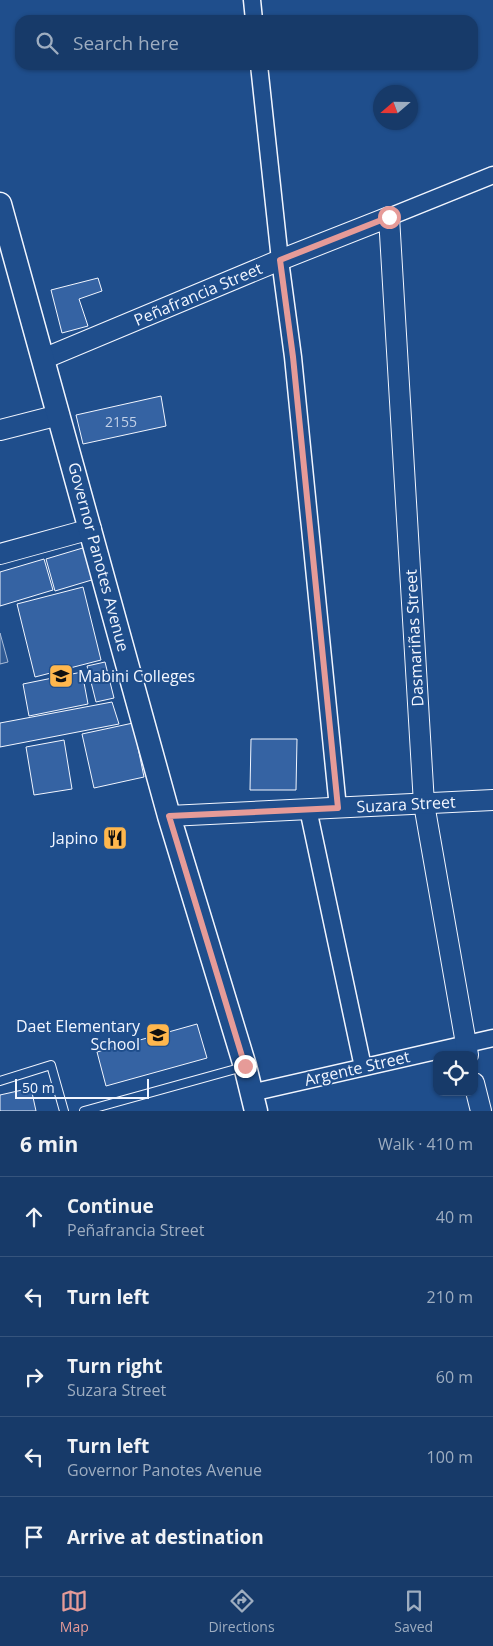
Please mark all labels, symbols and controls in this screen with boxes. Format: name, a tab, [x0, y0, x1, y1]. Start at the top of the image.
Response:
search box	[15, 15, 478, 70]
icon: search	[33, 29, 61, 57]
text: Search here	[73, 30, 179, 56]
north arrow	[373, 85, 418, 130]
route start	[378, 206, 401, 229]
street label: Peñafrancia Street	[130, 257, 266, 331]
house number: 2155	[105, 412, 137, 431]
street label: Governor Panotes Avenue	[63, 460, 135, 654]
street label: Dasmariñas Street	[399, 568, 429, 707]
school or university icon: Mabini Colleges	[48, 663, 74, 689]
place label: Mabini Colleges	[78, 665, 195, 687]
street label: Suzara Street	[356, 790, 456, 818]
restaurant icon: Japino	[102, 825, 128, 851]
place label: Japino	[50, 827, 98, 849]
place label: Daet Elementary School	[16, 1015, 141, 1055]
school or university icon: Daet Elementary School	[145, 1022, 171, 1048]
street label: Argente Street	[302, 1045, 412, 1091]
map controls	[433, 1051, 478, 1096]
button: locate	[433, 1051, 478, 1096]
route end	[234, 1055, 257, 1078]
scale bar	[15, 1076, 149, 1099]
text: 50 m	[22, 1078, 55, 1097]
text: 6 min	[20, 1130, 78, 1158]
text: Walk · 410 m	[378, 1133, 473, 1155]
text: Continue	[67, 1193, 154, 1219]
icon: ahead	[20, 1203, 48, 1231]
text: 40 m	[436, 1206, 473, 1228]
text: Peñafrancia Street	[67, 1219, 204, 1241]
icon: left	[20, 1283, 48, 1311]
text: Turn left	[67, 1284, 149, 1310]
text: 210 m	[427, 1286, 473, 1308]
text: Turn right	[67, 1353, 162, 1379]
icon: right	[20, 1363, 48, 1391]
text: 60 m	[436, 1366, 473, 1388]
text: Suzara Street	[67, 1379, 166, 1401]
text: Turn left	[67, 1433, 149, 1459]
icon: left	[20, 1443, 48, 1471]
text: 100 m	[427, 1446, 473, 1468]
text: Governor Panotes Avenue	[67, 1459, 262, 1481]
icon: arrive	[20, 1523, 48, 1551]
text: Arrive at destination	[67, 1524, 264, 1550]
tab: Map	[60, 1587, 89, 1636]
tab: Directions	[208, 1587, 275, 1636]
tab: Saved	[394, 1587, 433, 1636]

